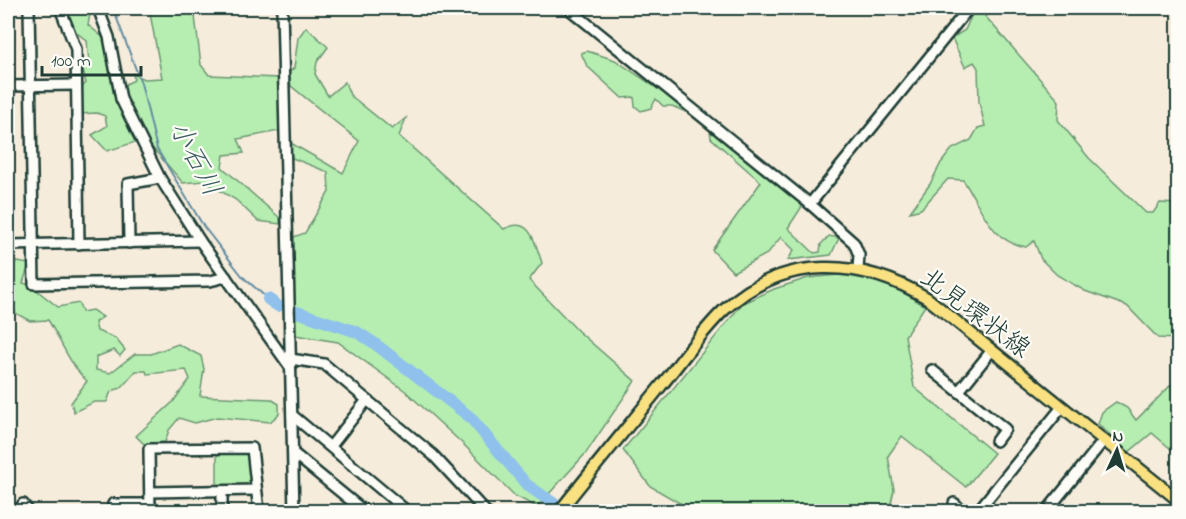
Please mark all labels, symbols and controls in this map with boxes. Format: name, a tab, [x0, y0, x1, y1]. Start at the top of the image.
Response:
scale bar	[42, 39, 141, 77]
text: 100 m	[51, 49, 91, 75]
water label: 小石川	[158, 114, 230, 204]
street label: 北見環状線	[911, 260, 1038, 369]
north arrow	[1087, 420, 1147, 480]
text: N	[1112, 425, 1124, 449]

